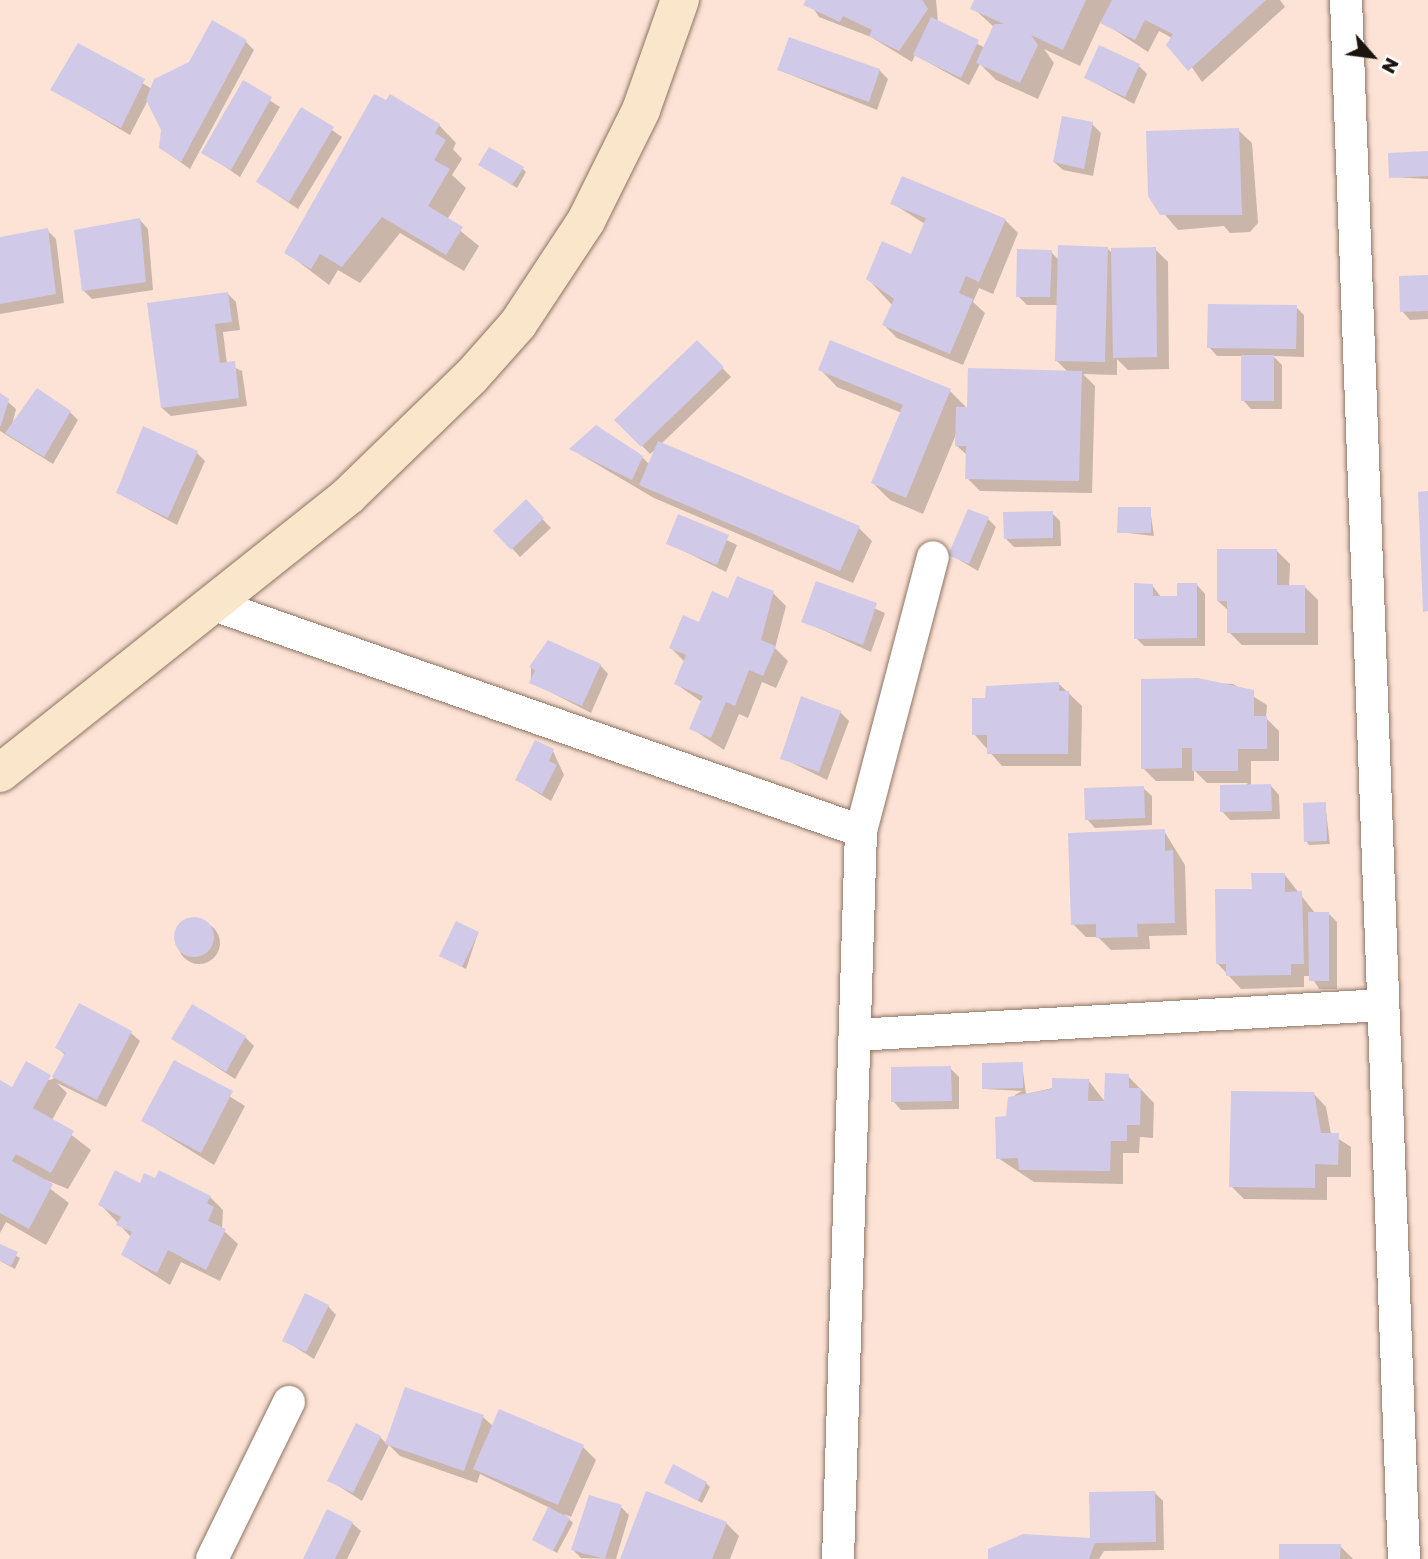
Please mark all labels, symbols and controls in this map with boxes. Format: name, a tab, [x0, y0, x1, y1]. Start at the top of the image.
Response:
north arrow	[1337, 21, 1407, 91]
text: N	[1377, 54, 1405, 78]

